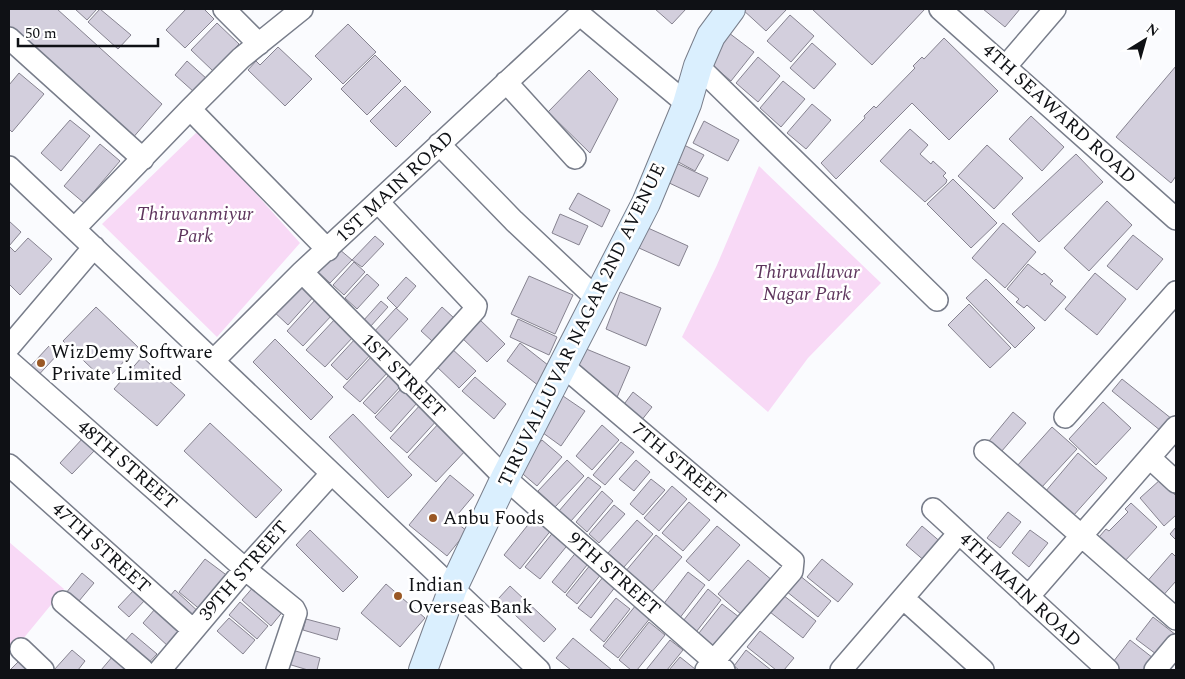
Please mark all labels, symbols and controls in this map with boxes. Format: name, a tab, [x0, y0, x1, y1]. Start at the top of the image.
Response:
scale bar	[18, 15, 158, 47]
north arrow	[1120, 15, 1170, 65]
text: N	[1142, 18, 1163, 42]
text: 50 m	[25, 22, 57, 45]
street label: 4TH SEAWARD ROAD	[975, 37, 1143, 191]
street label: 1ST MAIN ROAD	[329, 124, 461, 250]
street label: TIRUVALLUVAR NAGAR 2ND AVENUE	[491, 158, 673, 492]
park label: Thiruvanmiyur Park	[137, 200, 254, 251]
park label: Thiruvalluvar Nagar Park	[754, 258, 860, 309]
street label: 1ST STREET	[354, 327, 452, 425]
place label: WizDemy Software Private Limited	[51, 338, 213, 389]
marker: WizDemy Software Private Limited	[35, 357, 47, 369]
street label: 48TH STREET	[70, 413, 184, 517]
street label: 7TH STREET	[625, 416, 733, 512]
street label: 47TH STREET	[45, 495, 157, 601]
place label: Anbu Foods	[443, 504, 545, 533]
marker: Anbu Foods	[427, 512, 439, 524]
street label: 39TH STREET	[192, 514, 296, 628]
street label: 9TH STREET	[561, 525, 667, 623]
street label: 4TH MAIN ROAD	[952, 525, 1088, 655]
place label: Indian Overseas Bank	[408, 571, 533, 622]
marker: Indian Overseas Bank	[392, 590, 404, 602]

